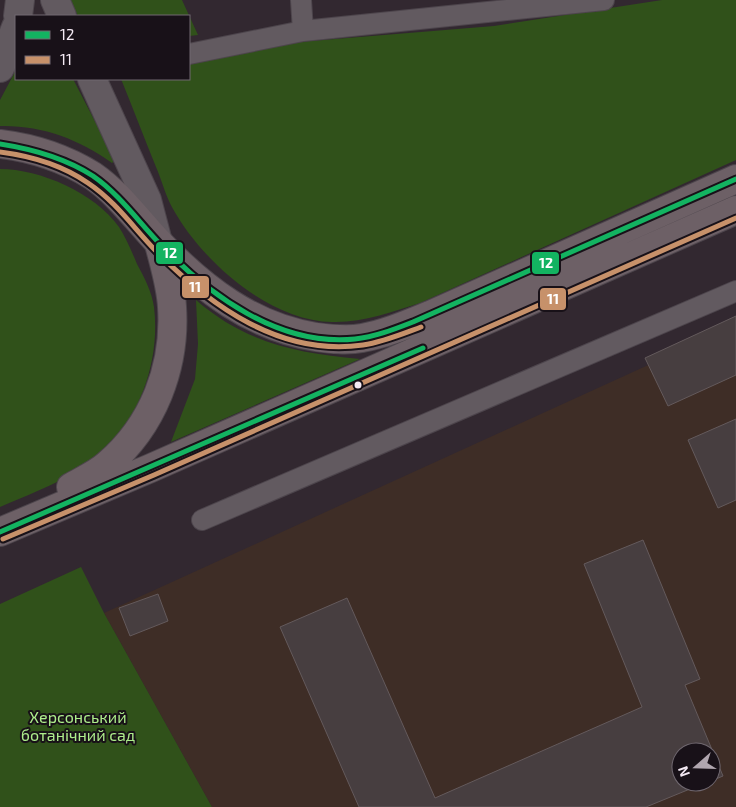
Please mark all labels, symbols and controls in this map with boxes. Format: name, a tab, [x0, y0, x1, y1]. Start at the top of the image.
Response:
legend	[15, 15, 190, 80]
text: 12	[60, 25, 74, 43]
text: 11	[60, 50, 72, 68]
line badge: 12	[155, 241, 184, 265]
text: 12	[163, 244, 177, 261]
line badge: 12	[531, 251, 560, 275]
text: 12	[539, 254, 553, 271]
line badge: 11	[181, 275, 210, 299]
text: 11	[189, 278, 201, 295]
line badge: 11	[539, 287, 567, 311]
text: 11	[547, 290, 559, 307]
unlabelled marker	[353, 380, 363, 390]
park label: Херсонський ботанічний сад	[21, 707, 135, 744]
north arrow	[671, 742, 721, 792]
text: N	[674, 764, 693, 779]

